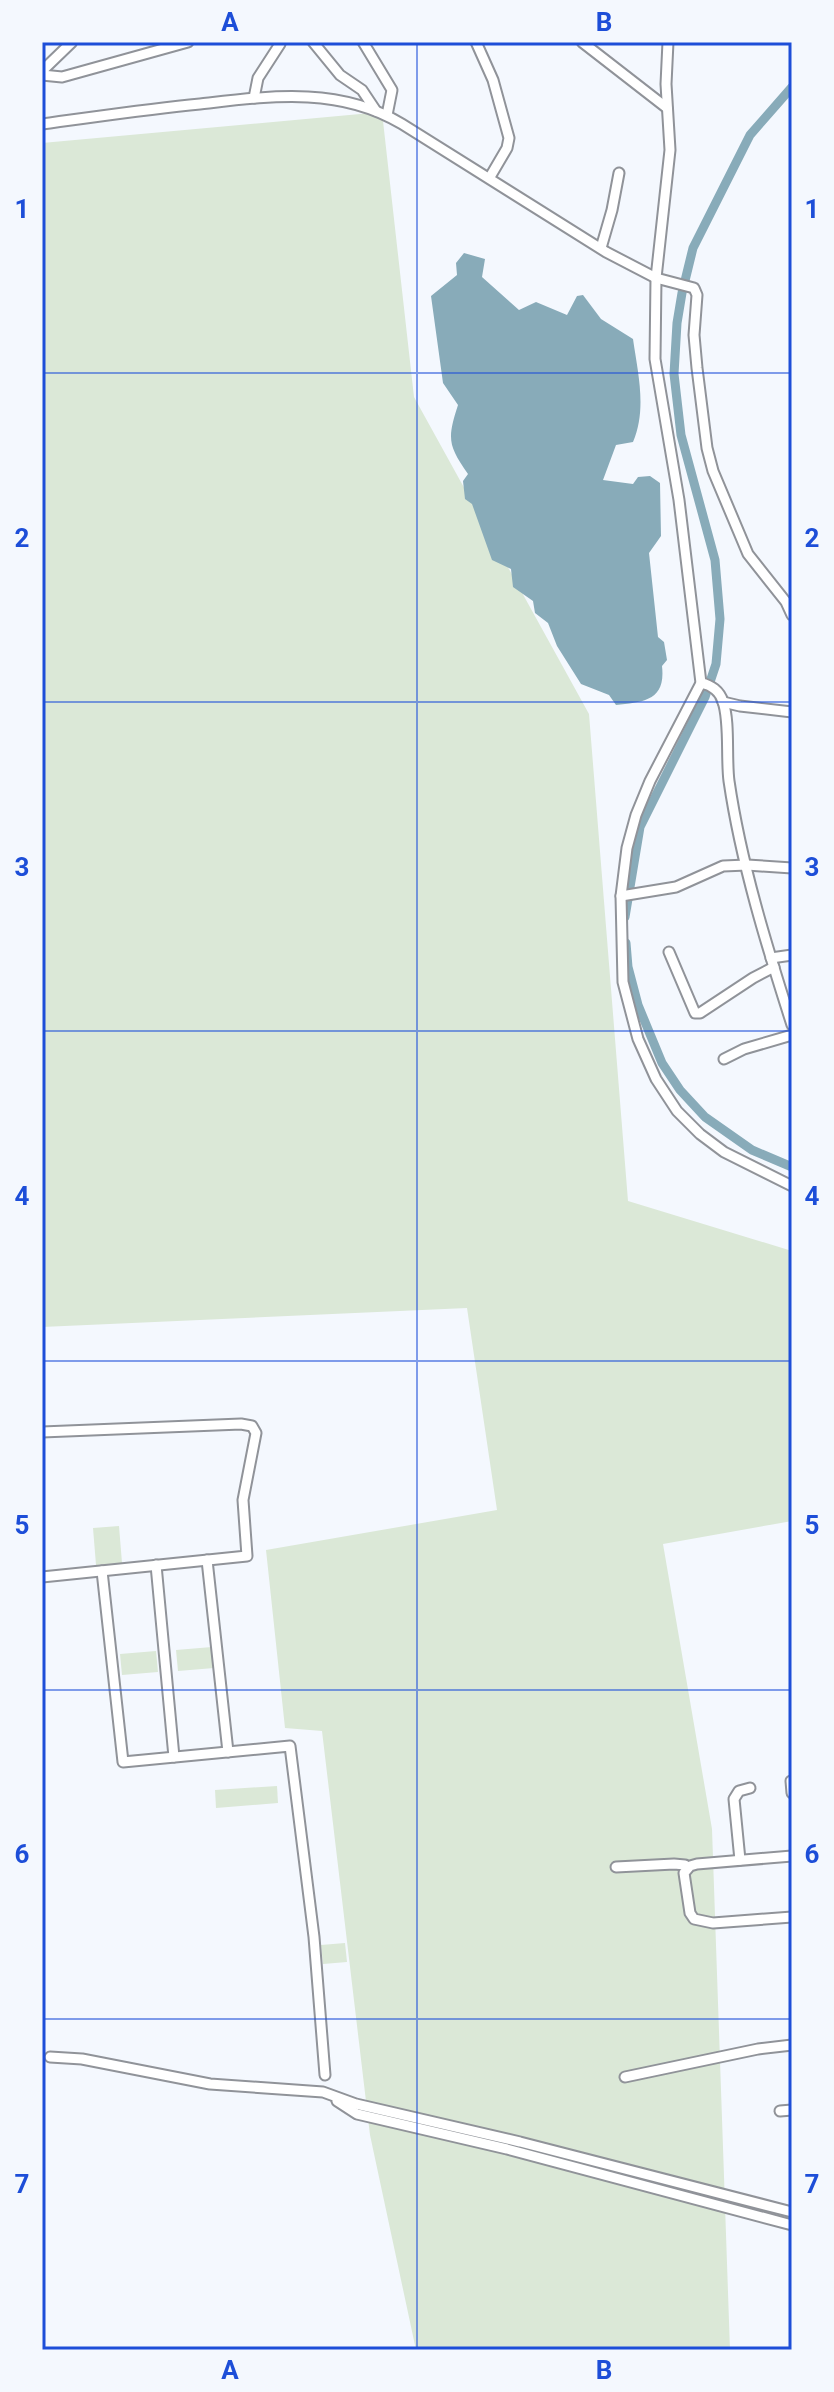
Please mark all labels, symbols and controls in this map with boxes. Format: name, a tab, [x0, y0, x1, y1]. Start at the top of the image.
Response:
text: A	[221, 7, 239, 37]
text: B	[596, 7, 612, 37]
text: 1	[15, 194, 29, 224]
text: 1	[805, 194, 819, 224]
text: 2	[15, 523, 29, 553]
text: 2	[805, 523, 819, 553]
text: 3	[15, 852, 29, 882]
text: 3	[805, 852, 819, 882]
text: 4	[15, 1181, 30, 1211]
text: 4	[805, 1181, 820, 1211]
text: 5	[15, 1510, 29, 1540]
text: 5	[805, 1510, 819, 1540]
text: 6	[15, 1839, 30, 1869]
text: 6	[805, 1839, 820, 1869]
text: 7	[15, 2169, 29, 2199]
text: 7	[805, 2169, 819, 2199]
text: A	[221, 2355, 239, 2385]
text: B	[596, 2355, 612, 2385]

